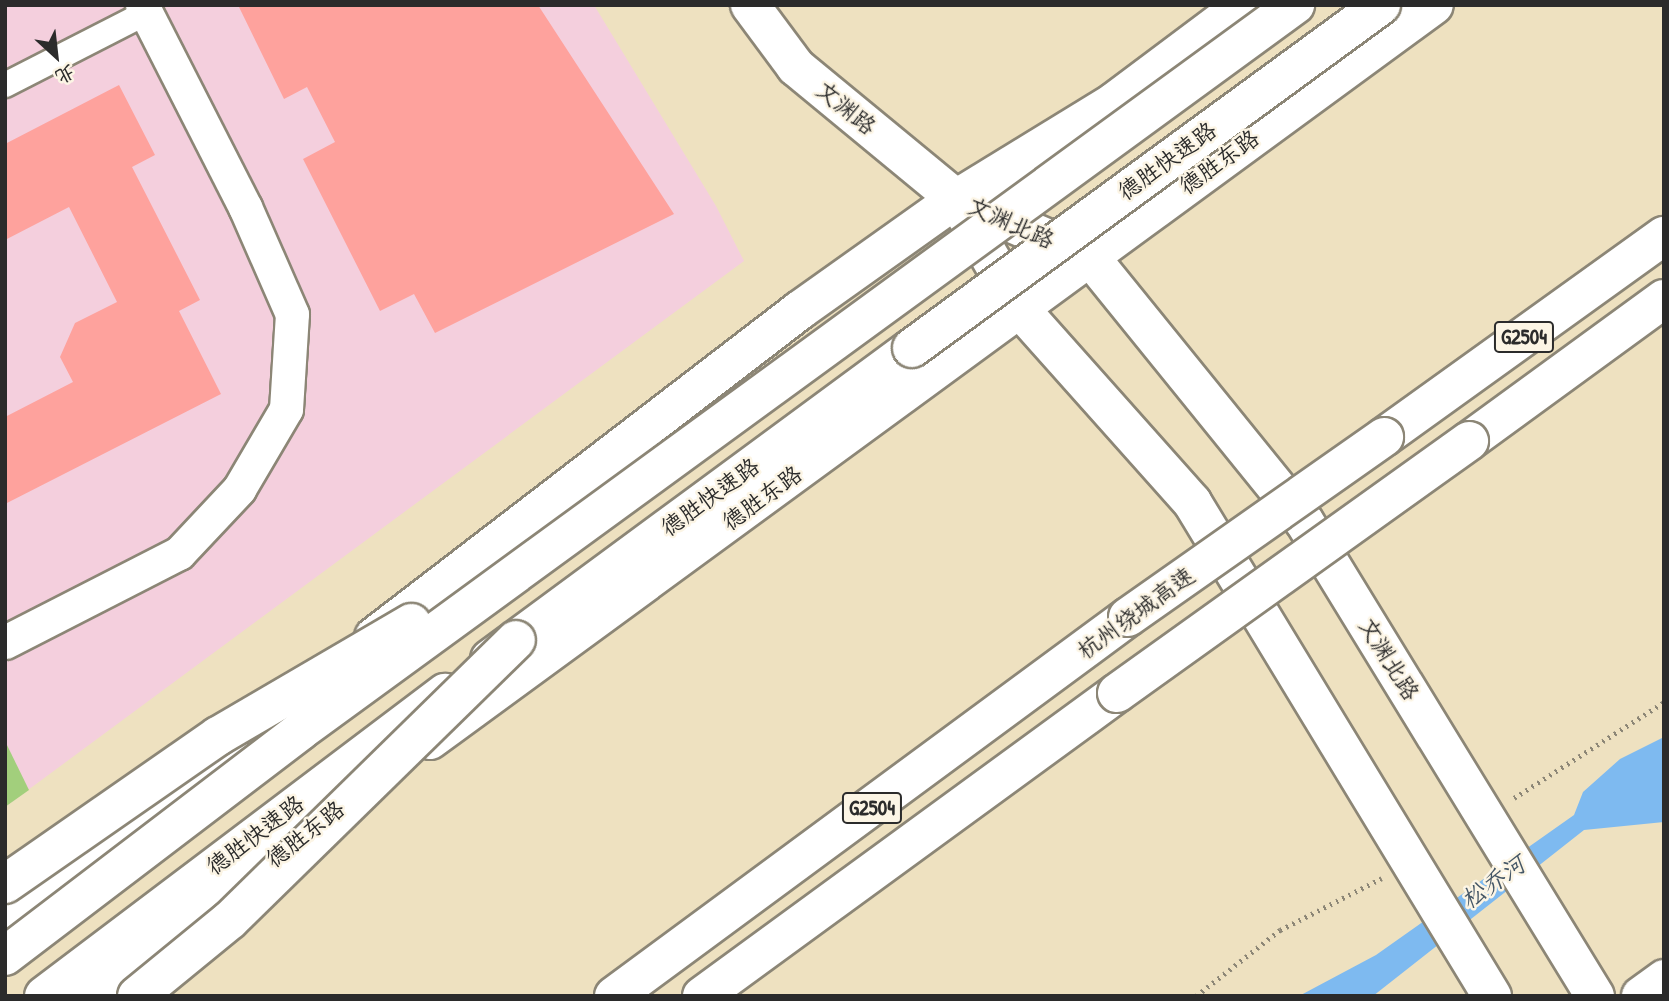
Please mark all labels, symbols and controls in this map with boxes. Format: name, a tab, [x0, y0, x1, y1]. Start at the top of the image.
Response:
north arrow	[21, 21, 91, 91]
text: 北	[51, 59, 80, 91]
street label: 文渊路	[811, 76, 881, 140]
street label: 德胜快速路	[1112, 116, 1222, 206]
street label: 德胜东路	[1174, 124, 1264, 200]
street label: 文渊北路	[963, 192, 1059, 254]
road number: G2504	[1492, 320, 1556, 354]
street label: 德胜快速路	[655, 452, 765, 542]
street label: 德胜东路	[717, 460, 807, 536]
street label: 杭州绕城高速	[1072, 561, 1200, 665]
street label: 文渊北路	[1353, 613, 1425, 705]
street label: 德胜快速路	[201, 789, 309, 881]
road number: G2504	[840, 790, 903, 826]
street label: 德胜东路	[260, 795, 350, 873]
water label: 松乔河	[1455, 850, 1531, 914]

